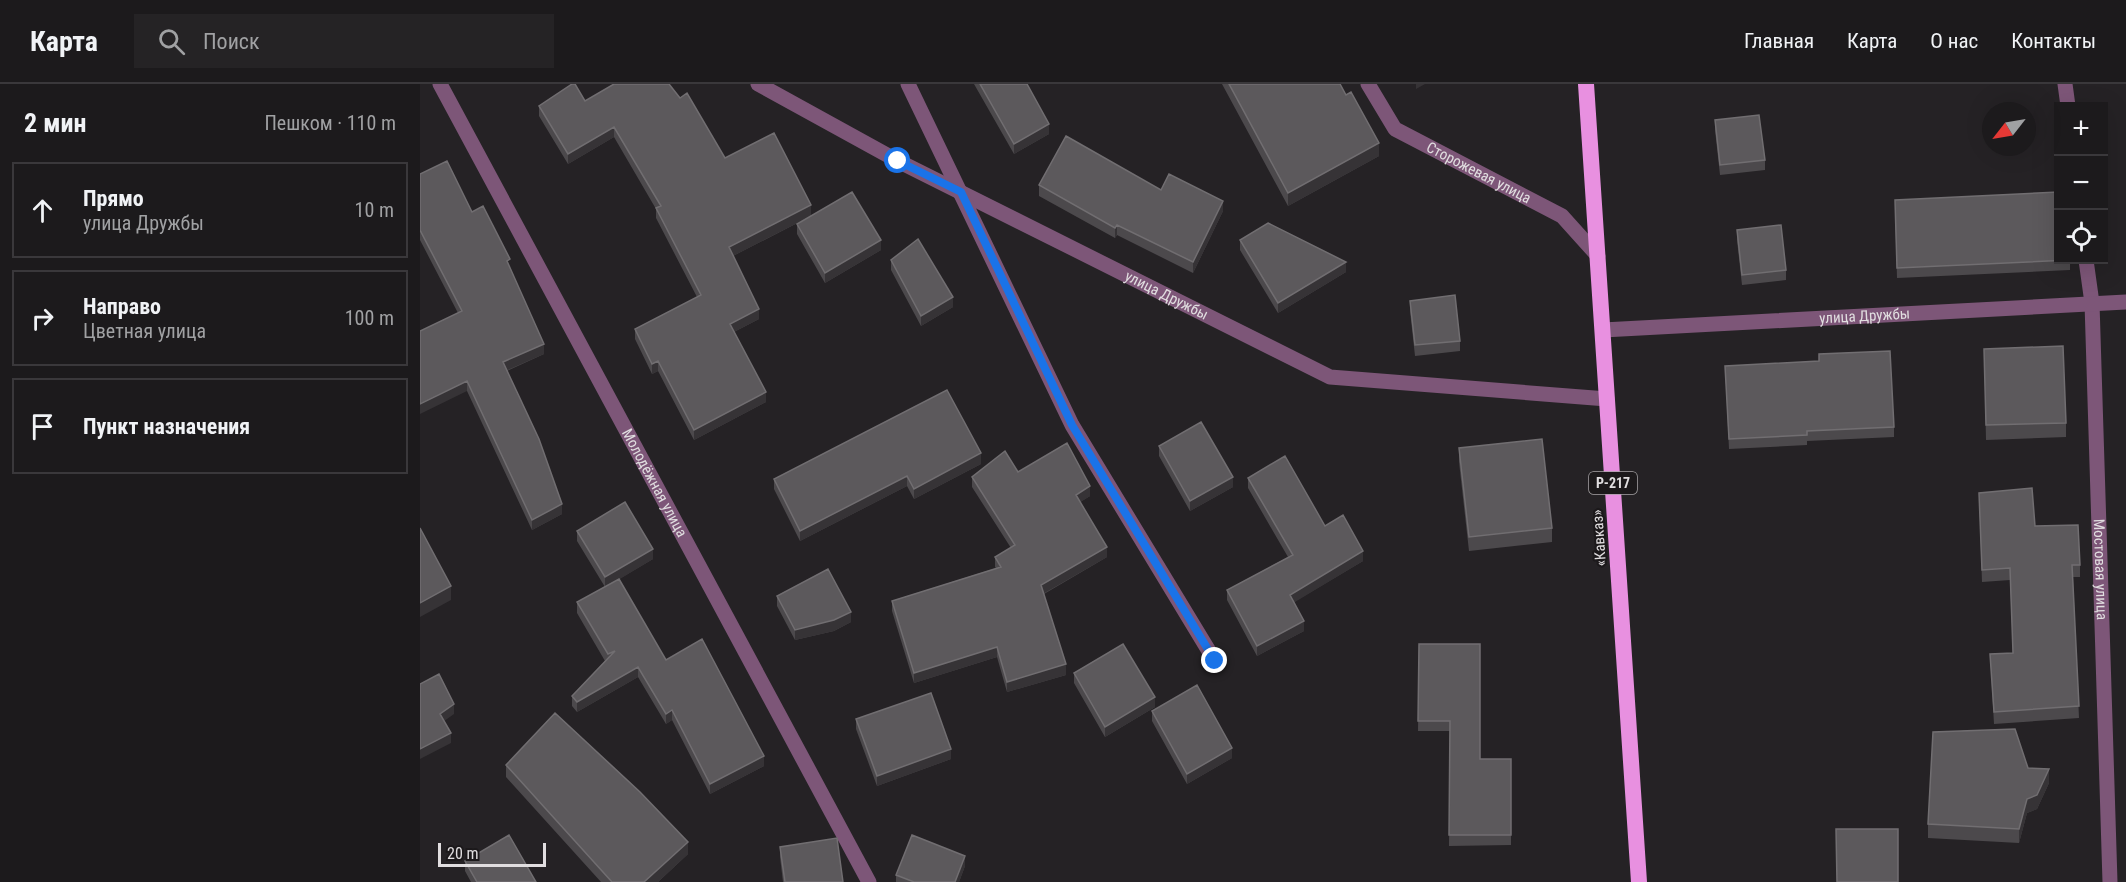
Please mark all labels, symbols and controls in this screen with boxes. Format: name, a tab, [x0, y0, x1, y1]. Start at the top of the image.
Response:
search box	[134, 14, 554, 68]
text: Карта	[30, 25, 98, 58]
icon: search	[155, 25, 188, 58]
text: Поиск	[203, 29, 260, 54]
text: Главная	[1744, 29, 1814, 53]
text: Карта	[1847, 29, 1897, 53]
text: О нас	[1930, 29, 1978, 53]
text: Контакты	[2011, 29, 2096, 53]
north arrow	[1982, 102, 2036, 156]
map controls	[2054, 102, 2108, 264]
button: +	[2054, 102, 2108, 156]
text: 2 мин	[24, 108, 86, 138]
text: Пешком · 110 m	[264, 111, 396, 135]
street label: Сторожевая улица	[1423, 138, 1534, 207]
route start	[884, 147, 910, 173]
button: −	[2054, 156, 2108, 210]
text: Прямо	[83, 186, 144, 211]
icon: ahead	[26, 194, 59, 227]
text: 10 m	[355, 198, 394, 222]
button: locate	[2054, 210, 2108, 264]
text: улица Дружбы	[83, 211, 204, 235]
street label: улица Дружбы	[1122, 267, 1211, 324]
text: Направо	[83, 294, 161, 319]
icon: right	[26, 302, 59, 335]
street label: улица Дружбы	[1819, 305, 1910, 327]
text: 100 m	[345, 306, 394, 330]
text: Цветная улица	[83, 319, 206, 343]
icon: arrive	[26, 410, 59, 443]
text: Пункт назначения	[83, 414, 250, 439]
street label: Молодёжная улица	[618, 426, 691, 540]
road number: Р-217	[1589, 472, 1637, 494]
street label: «Кавказ»	[1588, 509, 1610, 567]
street label: Мостовая улица	[2090, 519, 2111, 620]
route end	[1201, 647, 1227, 673]
scale bar	[438, 840, 546, 868]
text: 20 m	[447, 844, 479, 863]

